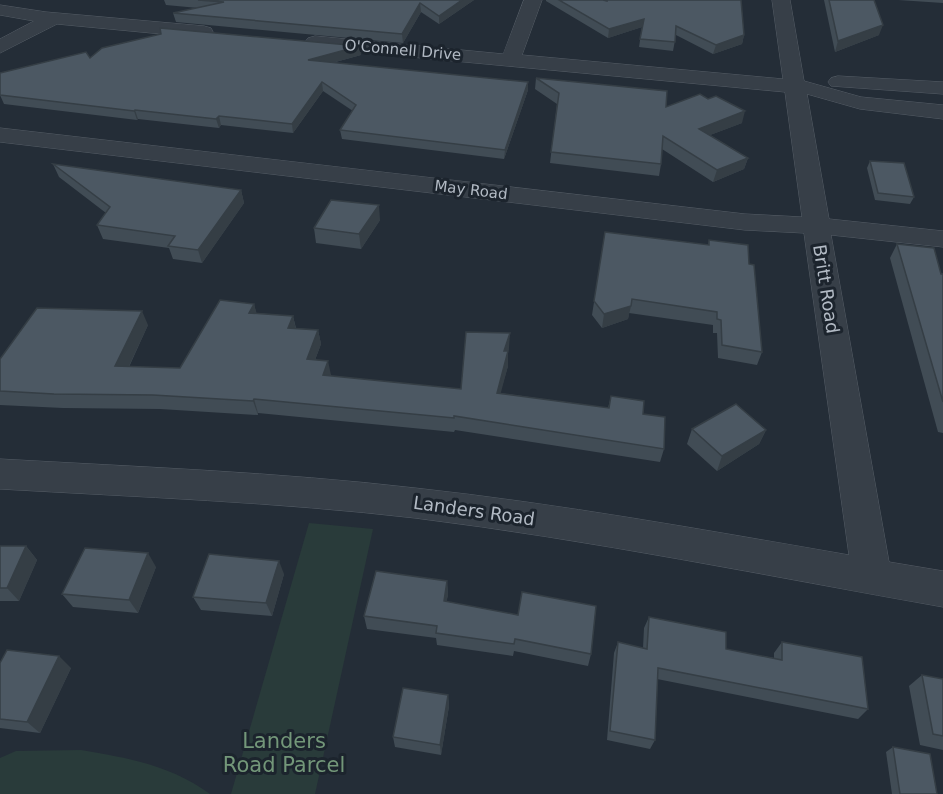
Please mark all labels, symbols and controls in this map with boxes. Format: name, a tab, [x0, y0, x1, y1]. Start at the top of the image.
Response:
street label: O'Connell Drive	[344, 36, 462, 64]
street label: May Road	[433, 177, 509, 203]
street label: Britt Road	[809, 243, 844, 335]
street label: Landers Road	[412, 492, 536, 529]
park label: Landers Road Parcel	[223, 729, 345, 777]

